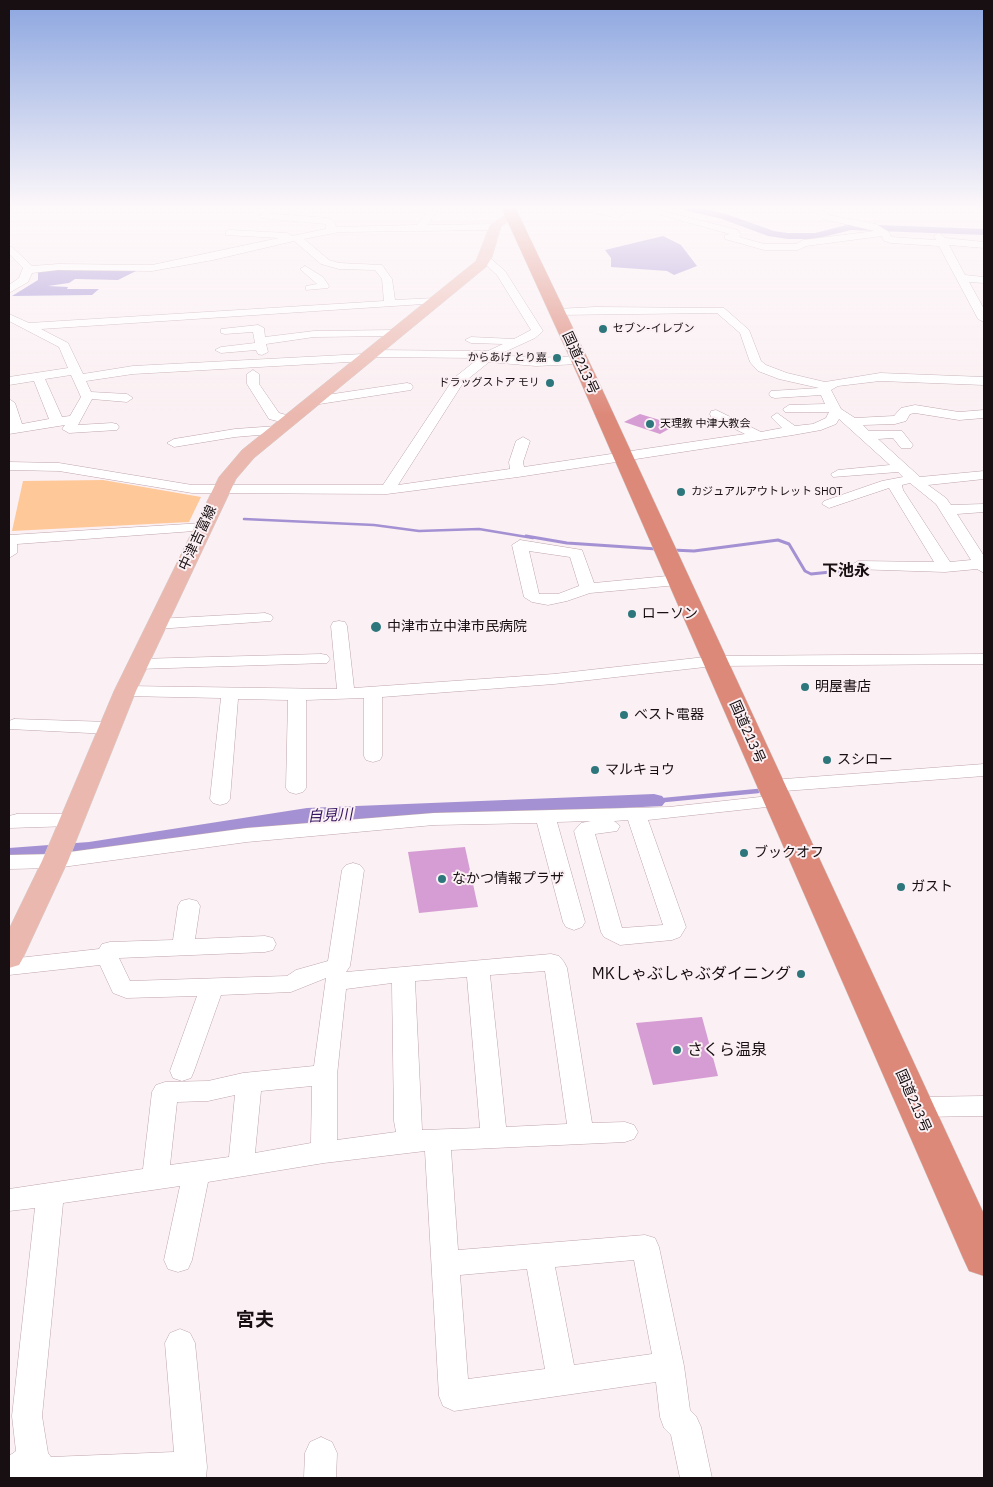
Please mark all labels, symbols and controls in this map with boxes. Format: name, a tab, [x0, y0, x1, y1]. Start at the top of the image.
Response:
place label: セブン-イレブン	[613, 322, 694, 336]
marker: セブン-イレブン	[597, 323, 609, 335]
street label: 国道213号	[558, 329, 602, 397]
place label: からあげ とり嘉	[467, 351, 547, 365]
marker: からあげ とり嘉	[551, 352, 563, 364]
place label: ドラッグストア モリ	[438, 376, 540, 390]
marker: ドラッグストア モリ	[544, 377, 556, 389]
place label: 天理教 中津大教会	[660, 417, 751, 431]
marker: 天理教 中津大教会	[644, 418, 656, 430]
place label: カジュアルアウトレット SHOT	[691, 485, 843, 499]
marker: カジュアルアウトレット SHOT	[675, 486, 687, 498]
street label: 中津吉富線	[176, 503, 220, 573]
district label: 下池永	[822, 561, 870, 581]
place label: ローソン	[642, 606, 698, 622]
marker: ローソン	[626, 608, 638, 620]
place label: 中津市立中津市民病院	[387, 619, 527, 635]
marker: 中津市立中津市民病院	[369, 620, 383, 634]
place label: 明屋書店	[815, 679, 871, 695]
marker: 明屋書店	[799, 681, 811, 693]
street label: 国道213号	[726, 698, 768, 766]
place label: ベスト電器	[634, 707, 704, 723]
marker: ベスト電器	[618, 709, 630, 721]
place label: スシロー	[837, 752, 893, 768]
marker: スシロー	[821, 754, 833, 766]
place label: マルキョウ	[605, 762, 675, 778]
marker: マルキョウ	[589, 764, 601, 776]
water label: 自見川	[307, 806, 353, 826]
place label: ブックオフ	[754, 845, 824, 861]
marker: ブックオフ	[738, 847, 750, 859]
place label: なかつ情報プラザ	[452, 871, 564, 887]
marker: なかつ情報プラザ	[436, 873, 448, 885]
place label: ガスト	[911, 879, 953, 895]
marker: ガスト	[895, 881, 907, 893]
place label: MKしゃぶしゃぶダイニング	[592, 964, 791, 984]
marker: MKしゃぶしゃぶダイニング	[795, 968, 807, 980]
place label: さくら温泉	[687, 1040, 767, 1060]
marker: さくら温泉	[671, 1044, 683, 1056]
street label: 国道213号	[892, 1067, 934, 1135]
district label: 宮夫	[236, 1310, 274, 1332]

